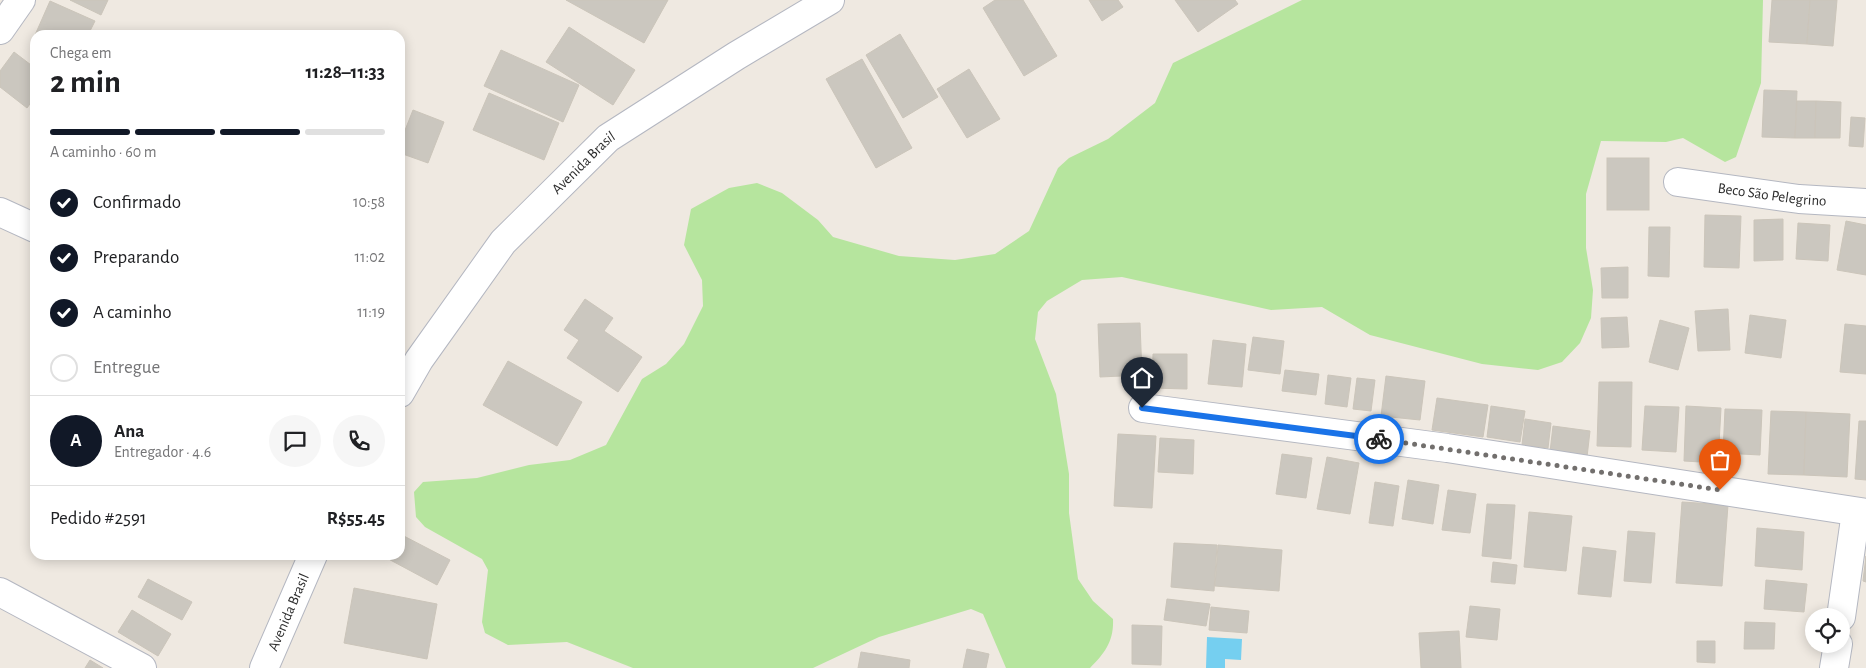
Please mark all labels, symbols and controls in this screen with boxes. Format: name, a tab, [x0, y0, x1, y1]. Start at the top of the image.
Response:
text: Chega em	[50, 45, 112, 61]
text: 11:28–11:33	[305, 63, 385, 82]
text: 2 min	[50, 66, 121, 98]
street label: Avenida Brasil	[549, 128, 618, 197]
text: A caminho · 60 m	[50, 144, 157, 160]
street label: Beco São Pelegrino	[1717, 180, 1827, 208]
icon: check	[50, 189, 78, 217]
text: Confirmado	[93, 193, 181, 212]
text: 10:58	[353, 194, 385, 210]
icon: check	[50, 244, 78, 272]
text: Preparando	[93, 248, 179, 267]
text: 11:02	[355, 249, 385, 265]
icon: check	[50, 299, 78, 327]
text: A caminho	[93, 303, 172, 322]
text: 11:19	[357, 304, 385, 320]
pin	[1121, 357, 1163, 408]
text: Entregue	[93, 358, 160, 377]
icon: home	[1128, 364, 1156, 392]
courier	[1354, 414, 1404, 464]
button: chat	[269, 415, 321, 467]
button: phone	[333, 415, 385, 467]
text: Ana	[114, 422, 144, 441]
icon: bike	[1365, 425, 1393, 453]
text: A	[70, 431, 82, 450]
pin	[1699, 439, 1741, 490]
text: Entregador · 4.6	[114, 444, 211, 460]
icon: bag	[1706, 446, 1734, 474]
text: Pedido #2591	[50, 509, 146, 528]
text: R$55.45	[327, 509, 385, 528]
street label: Avenida Brasil	[265, 571, 312, 653]
map controls	[1805, 608, 1850, 653]
button: locate	[1805, 608, 1850, 653]

